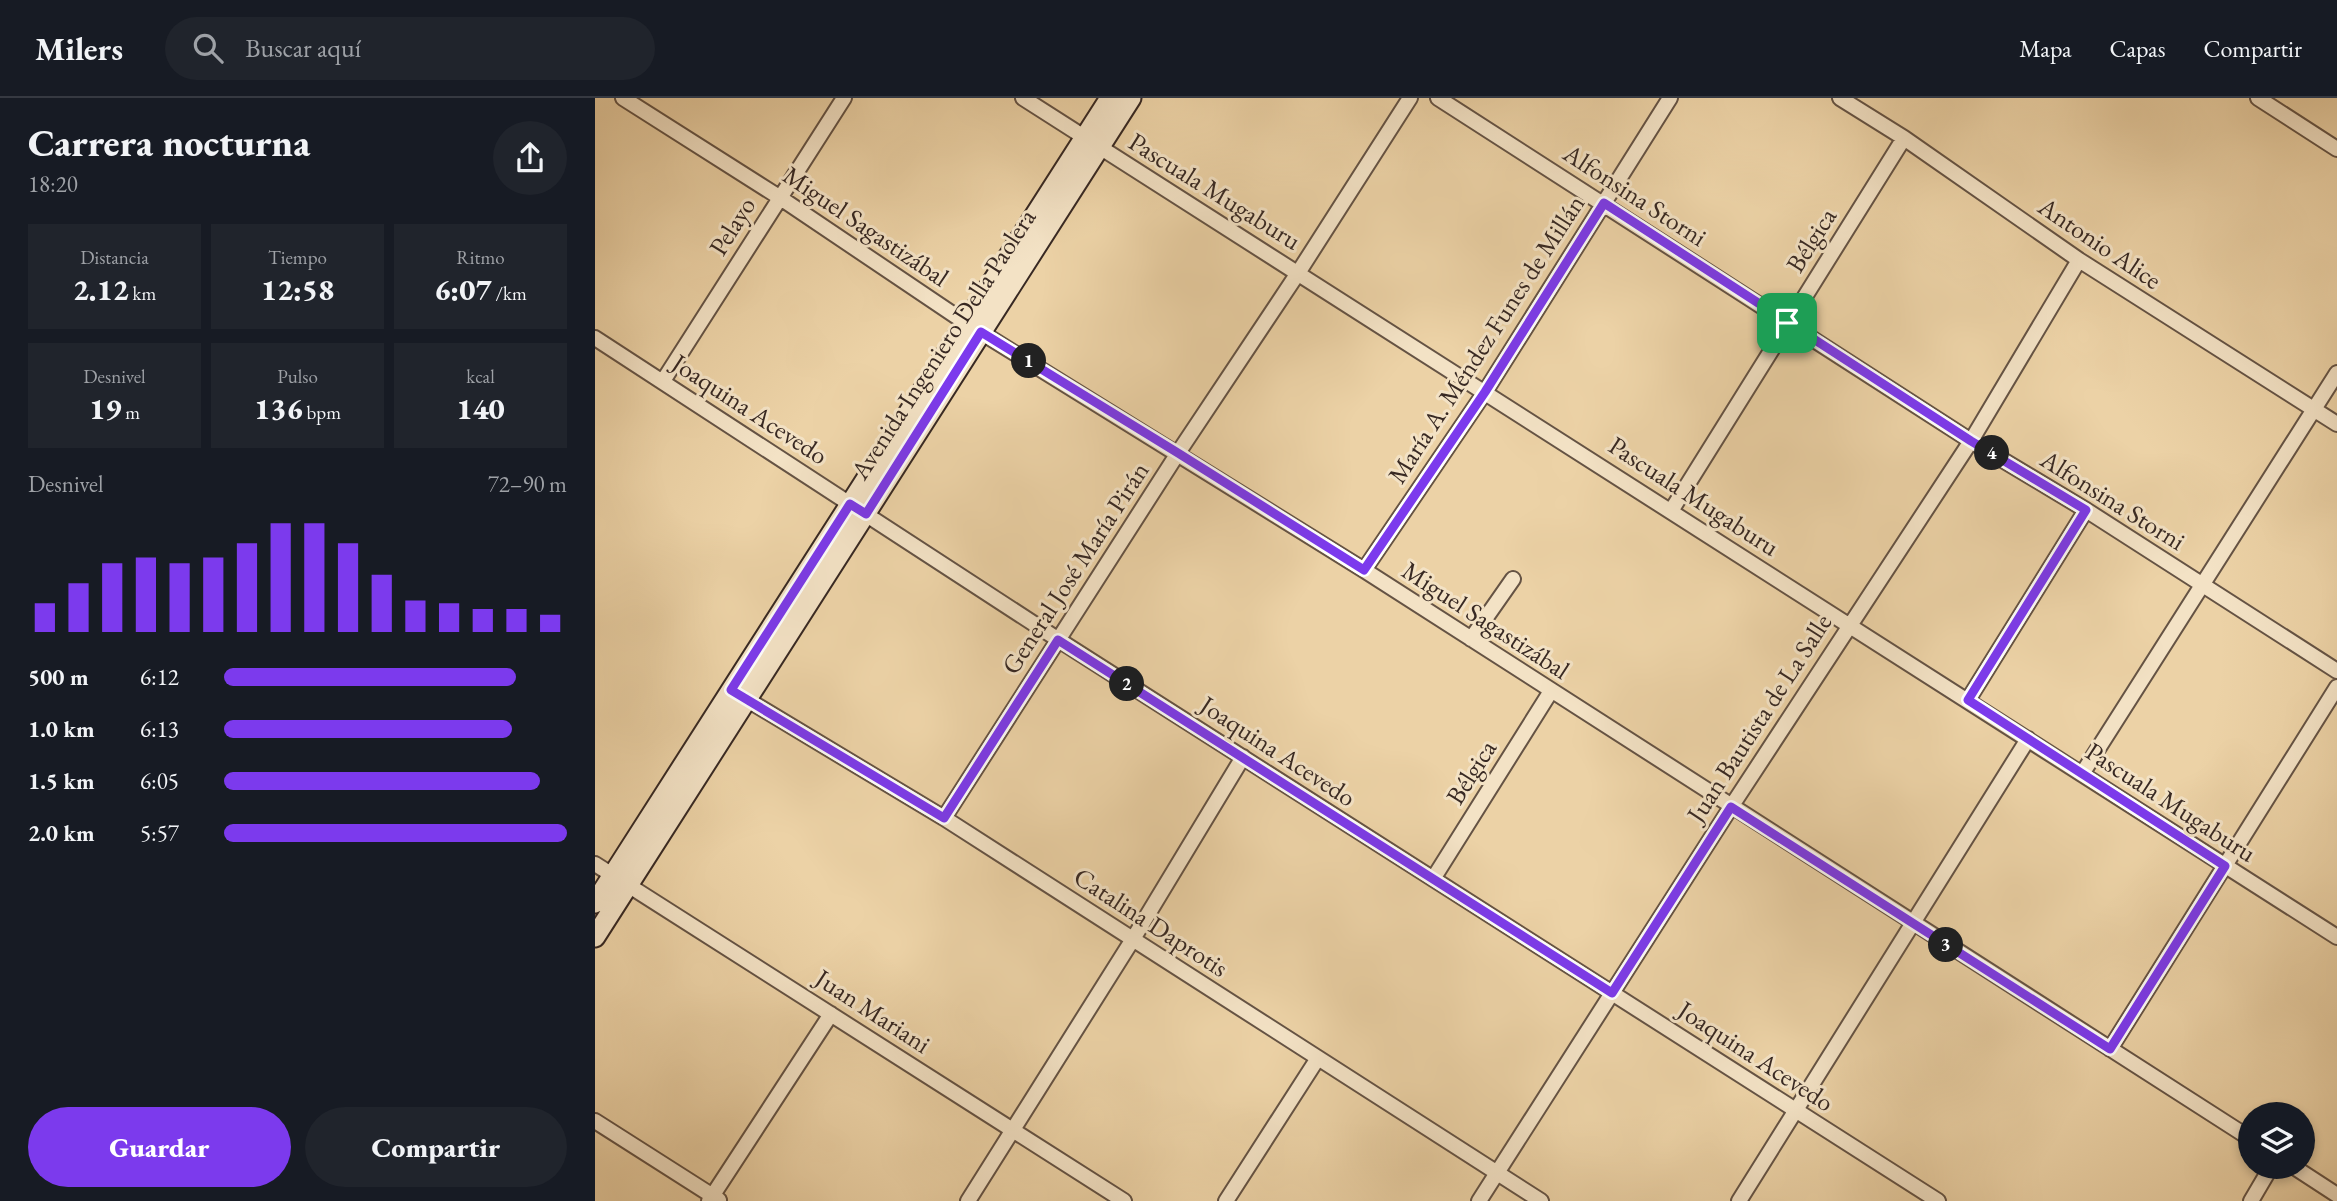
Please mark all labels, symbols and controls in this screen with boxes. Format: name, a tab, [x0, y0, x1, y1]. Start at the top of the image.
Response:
search box	[165, 17, 655, 80]
text: Milers	[35, 27, 123, 70]
icon: search	[189, 29, 227, 67]
text: Buscar aquí	[245, 31, 361, 65]
text: Mapa	[2019, 33, 2071, 64]
text: Capas	[2109, 33, 2165, 64]
text: Compartir	[2203, 33, 2302, 64]
text: Carrera nocturna	[28, 118, 310, 167]
button: share	[493, 121, 567, 195]
street label: Pascuala Mugaburu	[1123, 124, 1308, 258]
street label: Alfonsina Storni	[1556, 135, 1713, 254]
street label: Miguel Sagastizábal	[776, 158, 956, 294]
text: 18:20	[28, 169, 78, 199]
street label: María A. Méndez Funes de Millán	[1380, 188, 1592, 490]
street label: Antonio Alice	[2031, 189, 2168, 297]
street label: Pelayo	[701, 190, 763, 262]
street label: Bélgica	[1778, 201, 1844, 279]
street label: Avenida Ingeniero Della Paolera	[842, 202, 1044, 487]
text: Distancia	[80, 245, 149, 270]
text: Tiempo	[268, 245, 327, 270]
text: Ritmo	[456, 245, 505, 270]
text: 2.12	[73, 270, 129, 309]
text: 12:58	[261, 270, 334, 309]
text: 6:07	[434, 270, 492, 309]
text: km	[129, 281, 156, 306]
text: /km	[492, 281, 527, 306]
pin	[1757, 293, 1817, 353]
icon: arrive	[1768, 304, 1806, 342]
pin: 1	[1011, 344, 1047, 378]
street label: Joaquina Acevedo	[664, 345, 834, 472]
text: 1	[1023, 348, 1034, 373]
text: Desnivel	[83, 364, 146, 389]
text: Pulso	[277, 364, 318, 389]
text: kcal	[466, 364, 495, 389]
text: 19	[89, 389, 121, 428]
text: 136	[254, 389, 303, 428]
text: 140	[456, 389, 505, 428]
text: m	[121, 400, 140, 425]
text: bpm	[303, 400, 341, 425]
street label: Pascuala Mugaburu	[1602, 428, 1786, 564]
pin: 4	[1975, 436, 2009, 470]
text: 4	[1986, 440, 1997, 465]
street label: Alfonsina Storni	[2033, 441, 2192, 558]
street label: General José María Pirán	[994, 455, 1156, 681]
text: Desnivel	[28, 469, 104, 499]
text: 72–90 m	[488, 469, 567, 499]
street label: Miguel Sagastizábal	[1396, 553, 1576, 687]
street label: Juan Bautista de La Salle	[1678, 607, 1839, 831]
text: 500 m	[28, 662, 89, 692]
text: 6:12	[140, 662, 179, 692]
pin: 2	[1109, 666, 1145, 702]
text: 2	[1121, 671, 1132, 696]
street label: Joaquina Acevedo	[1192, 687, 1362, 814]
text: 1.0 km	[28, 714, 95, 744]
text: 6:13	[140, 714, 179, 744]
street label: Bélgica	[1438, 733, 1504, 811]
street label: Pascuala Mugaburu	[2079, 734, 2263, 870]
text: 1.5 km	[28, 766, 95, 796]
text: 6:05	[140, 766, 179, 796]
text: 2.0 km	[28, 818, 95, 848]
text: 5:57	[140, 818, 179, 848]
street label: Catalina Daprotis	[1067, 859, 1235, 985]
pin: 3	[1929, 928, 1963, 962]
text: 3	[1940, 932, 1951, 957]
street label: Juan Mariani	[807, 960, 937, 1061]
street label: Joaquina Acevedo	[1670, 992, 1840, 1119]
map controls	[2238, 1102, 2315, 1179]
button: layers	[2238, 1102, 2315, 1179]
button: Guardar	[28, 1107, 291, 1187]
button: Compartir	[305, 1107, 567, 1187]

